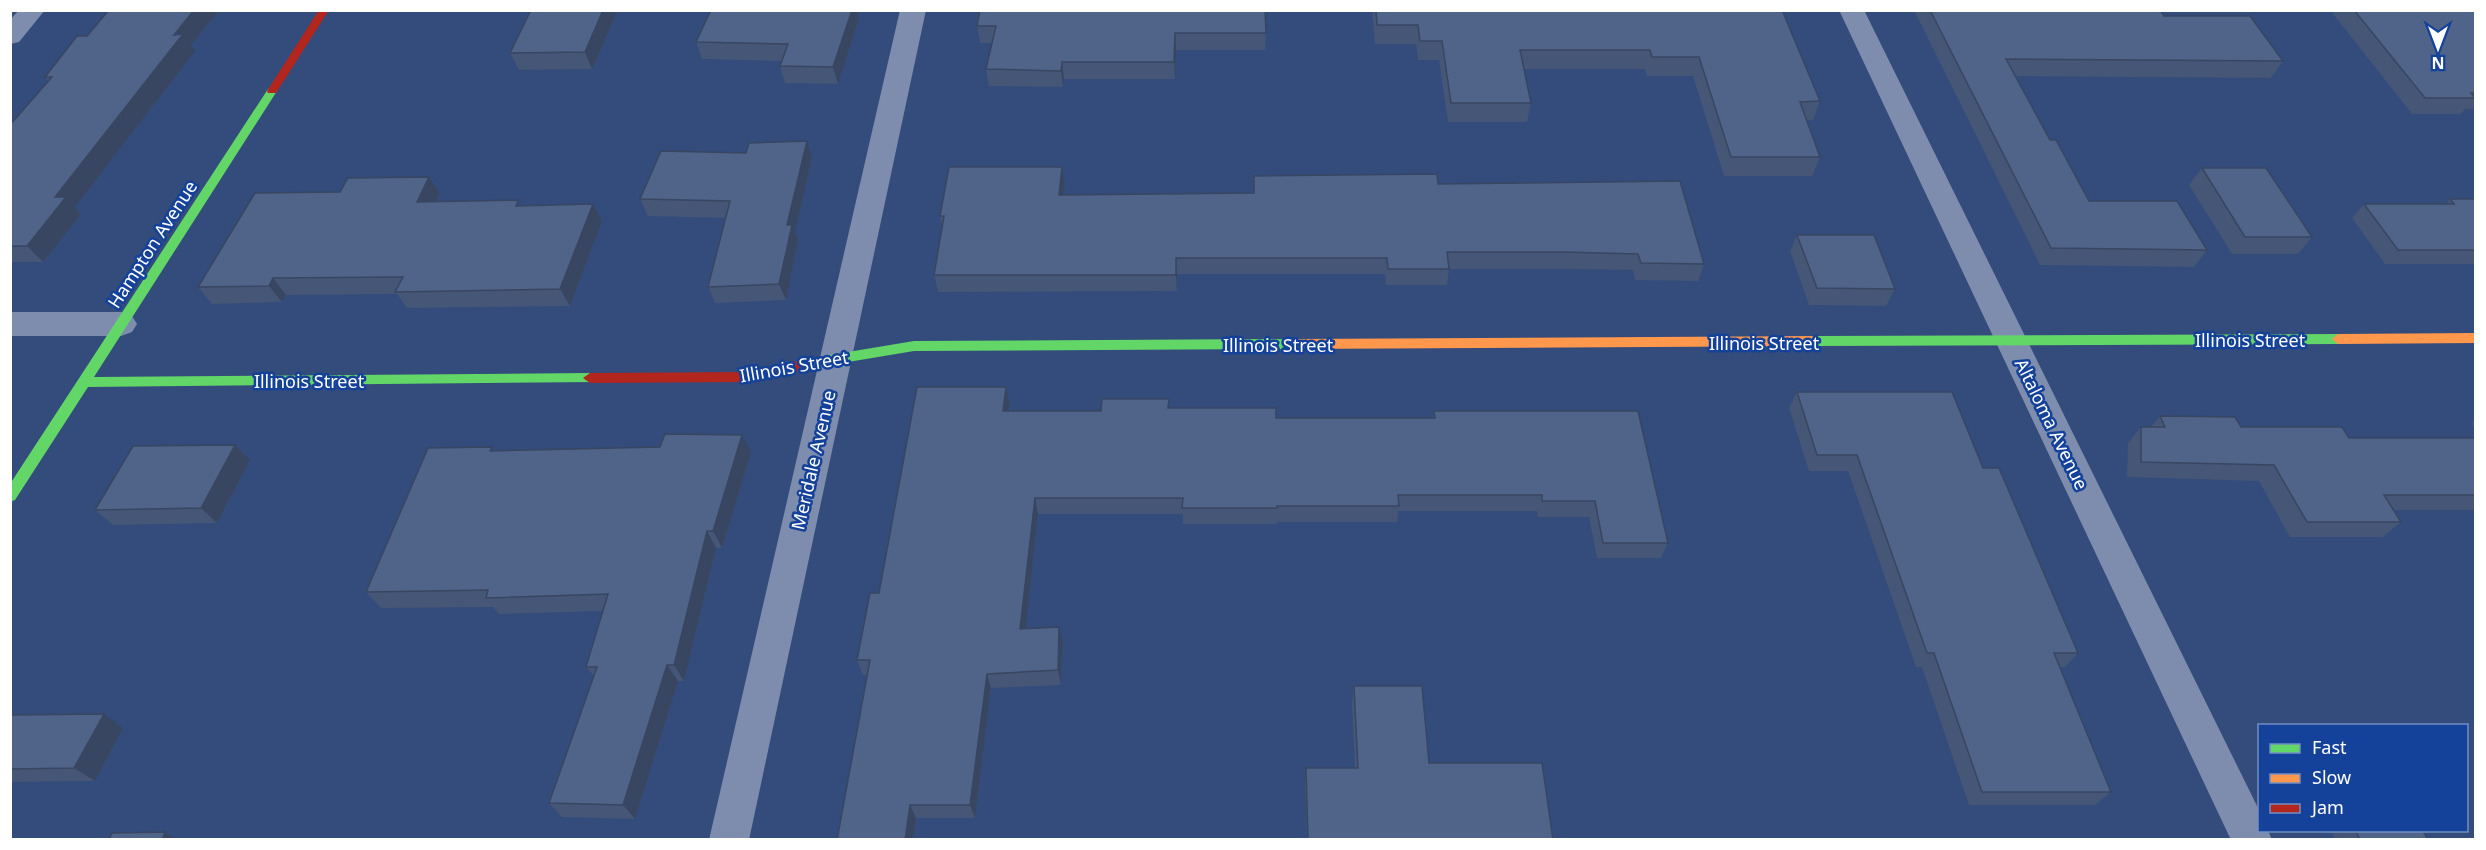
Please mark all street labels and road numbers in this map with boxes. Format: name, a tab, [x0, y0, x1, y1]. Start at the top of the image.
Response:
street label: Hampton Avenue	[102, 176, 202, 312]
street label: Illinois Street	[2195, 328, 2306, 352]
street label: Illinois Street	[1709, 331, 1820, 355]
street label: Illinois Street	[1223, 333, 1334, 357]
street label: Illinois Street	[738, 345, 851, 387]
street label: Altaloma Avenue	[2010, 354, 2094, 494]
street label: Illinois Street	[254, 369, 365, 393]
street label: Meridale Avenue	[785, 388, 841, 532]

